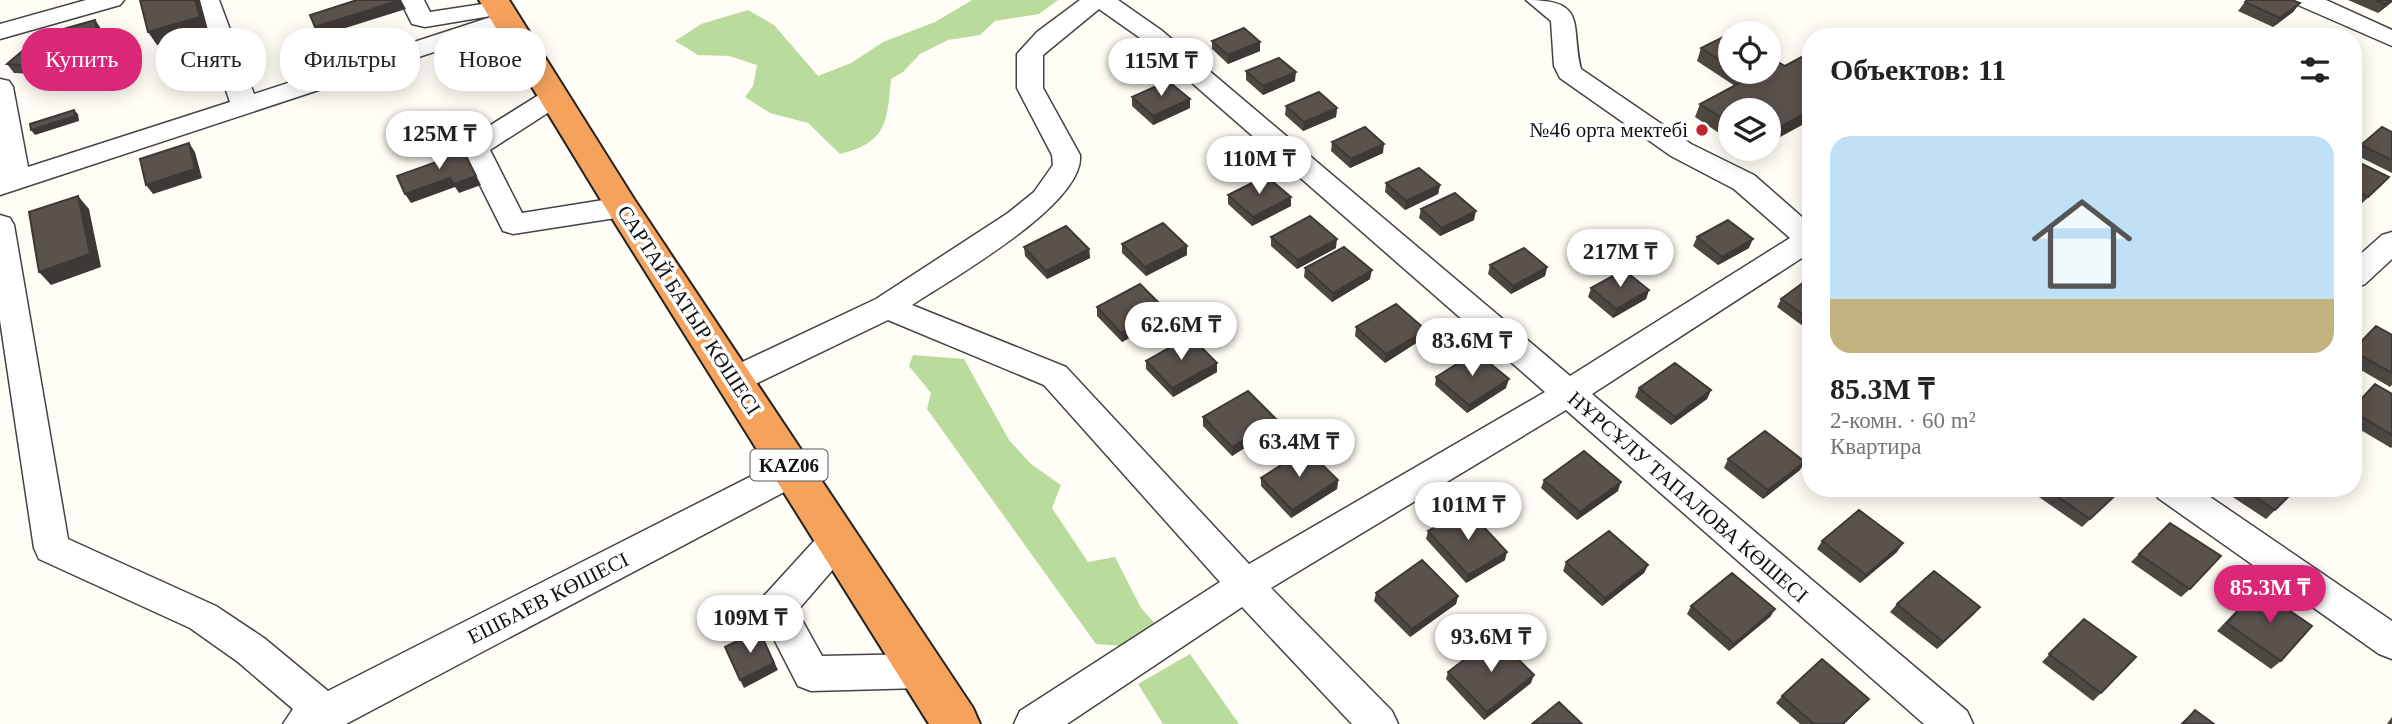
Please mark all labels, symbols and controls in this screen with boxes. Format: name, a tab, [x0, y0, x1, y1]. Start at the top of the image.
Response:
map controls	[1718, 21, 1781, 161]
button: locate	[1718, 21, 1781, 84]
chip: Купить	[21, 28, 142, 91]
chip: Снять	[156, 28, 266, 91]
chip: Фильтры	[280, 28, 420, 91]
chip: Новое	[434, 28, 546, 91]
pin: 115M ₸	[1104, 38, 1218, 98]
text: 115M ₸	[1124, 48, 1198, 73]
icon: filters	[2296, 51, 2334, 89]
text: Объектов: 11	[1830, 53, 2006, 86]
button: layers	[1718, 98, 1781, 161]
pin: 125M ₸	[382, 111, 496, 171]
place label: №46 орта мектебі	[1529, 118, 1688, 142]
text: 125M ₸	[402, 121, 476, 146]
marker: №46 орта мектебі	[1694, 122, 1710, 138]
pin: 110M ₸	[1202, 136, 1316, 196]
text: 110M ₸	[1222, 146, 1296, 171]
icon: home	[2019, 181, 2145, 307]
street label: САРТАЙ БАТЫР КӨШЕСІ	[612, 201, 766, 419]
pin: 217M ₸	[1563, 230, 1677, 289]
text: 217M ₸	[1583, 239, 1657, 264]
pin: 62.6M ₸	[1116, 302, 1246, 362]
text: 62.6M ₸	[1141, 312, 1221, 337]
pin: 83.6M ₸	[1407, 318, 1537, 378]
text: 83.6M ₸	[1432, 328, 1512, 353]
text: 85.3M ₸	[1830, 372, 1935, 405]
street label: НҰРСҰЛУ ТАПАЛОВА КӨШЕСІ	[1563, 386, 1813, 608]
text: 2-комн. · 60 m²	[1830, 408, 1976, 433]
pin: 63.4M ₸	[1234, 420, 1364, 479]
text: 63.4M ₸	[1259, 429, 1339, 454]
text: Квартира	[1830, 434, 1921, 459]
road number: KАZ06	[750, 450, 828, 480]
pin: 101M ₸	[1411, 482, 1525, 542]
text: 101M ₸	[1431, 492, 1505, 517]
street label: ЕШБАЕВ КӨШЕСІ	[464, 547, 632, 649]
pin: 85.3M ₸	[2205, 566, 2335, 625]
text: 85.3M ₸	[2230, 575, 2310, 600]
pin: 109M ₸	[693, 596, 807, 655]
text: 109M ₸	[713, 605, 787, 630]
pin: 93.6M ₸	[1426, 614, 1556, 674]
text: 93.6M ₸	[1451, 624, 1531, 649]

